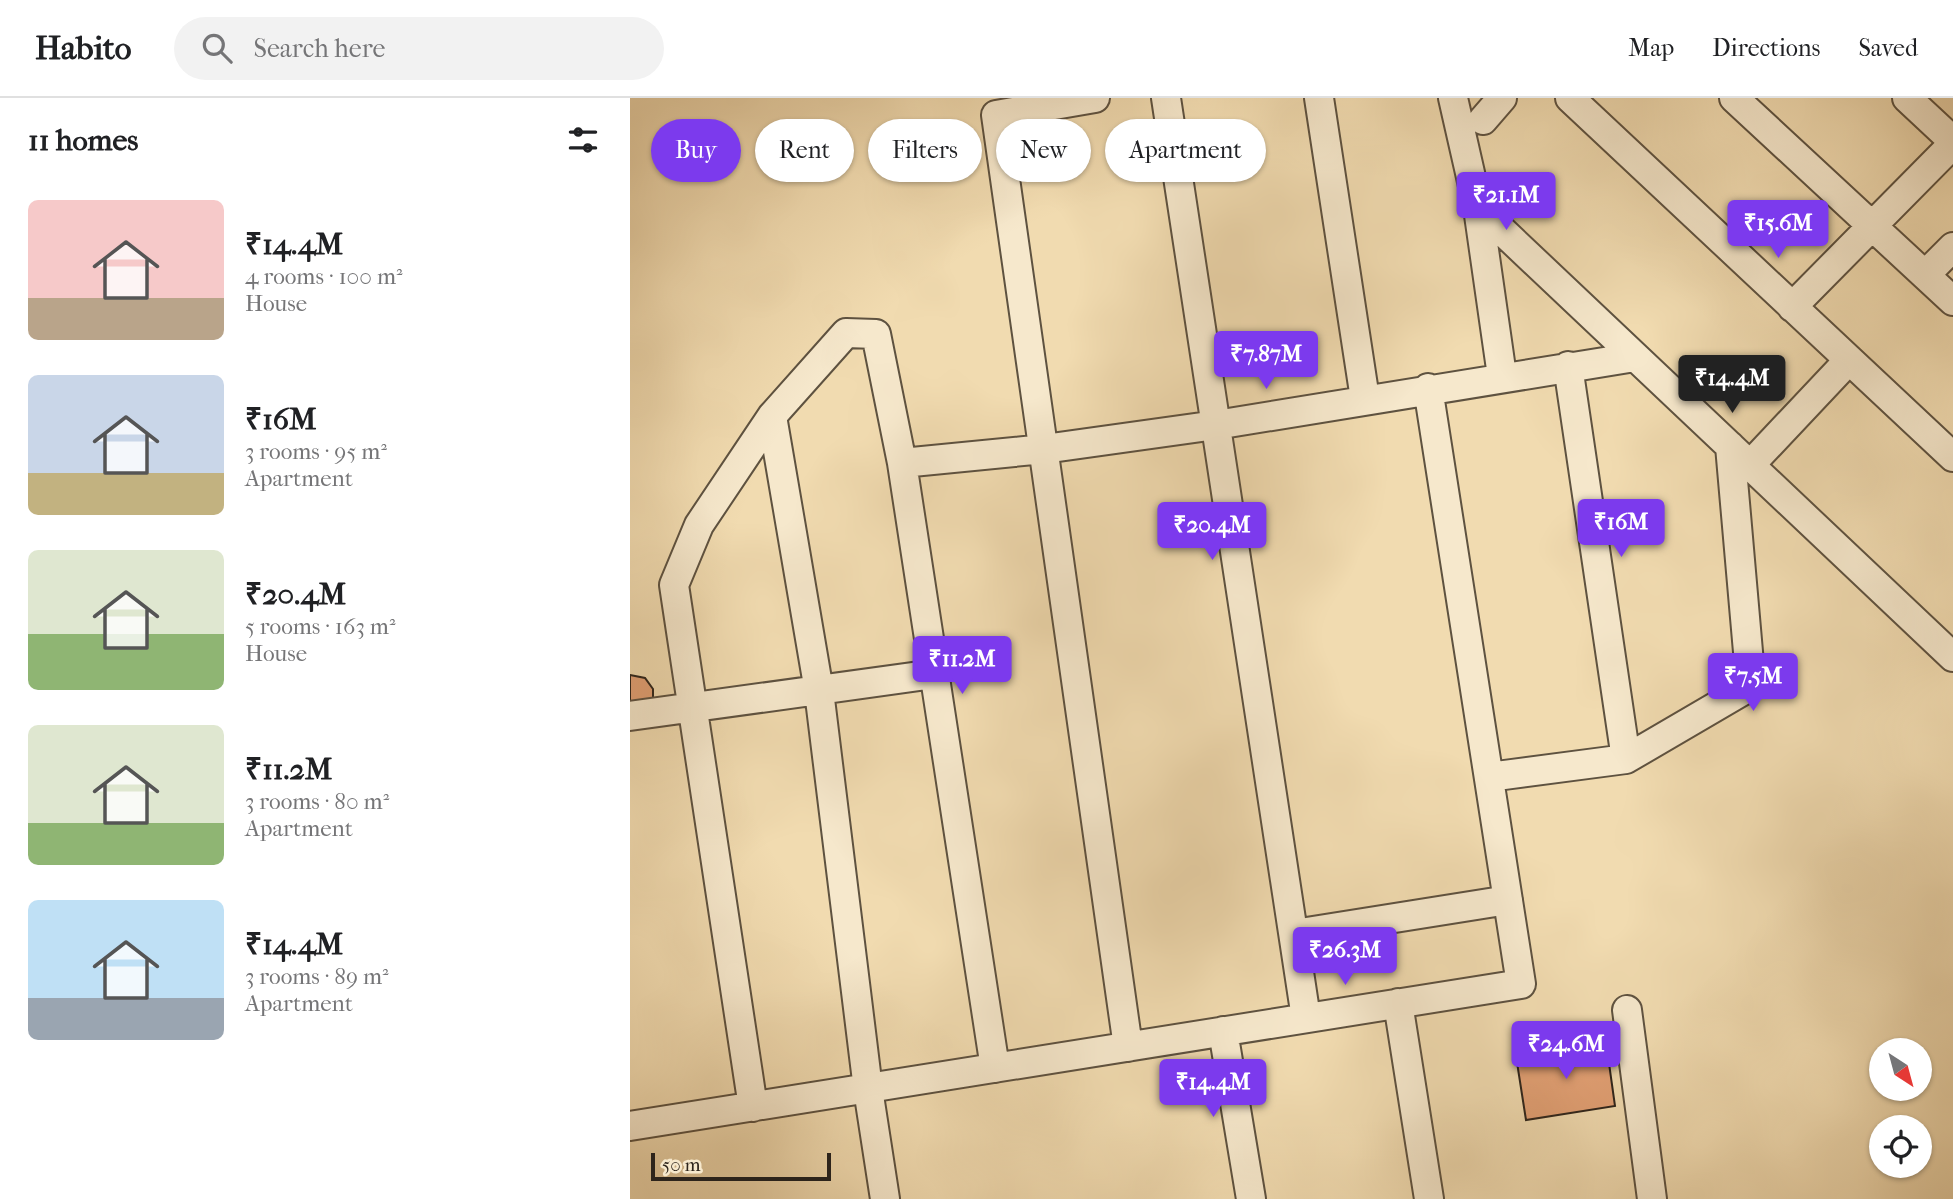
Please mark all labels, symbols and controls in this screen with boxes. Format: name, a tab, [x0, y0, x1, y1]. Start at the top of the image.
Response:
search box	[174, 17, 664, 80]
text: Habito	[35, 29, 132, 68]
icon: search	[198, 29, 236, 67]
text: Search here	[254, 33, 385, 64]
text: Map	[1628, 34, 1674, 62]
text: Directions	[1712, 34, 1820, 62]
text: Saved	[1858, 34, 1918, 62]
chip: Buy	[651, 119, 741, 182]
chip: Rent	[755, 119, 854, 182]
chip: Filters	[868, 119, 982, 182]
chip: New	[996, 119, 1091, 182]
chip: Apartment	[1105, 119, 1266, 182]
icon: filters	[564, 121, 602, 159]
text: 11 homes	[28, 123, 138, 158]
pin: ₹21.1M	[1449, 172, 1563, 232]
text: ₹21.1M	[1473, 181, 1539, 208]
pin: ₹15.6M	[1721, 200, 1835, 260]
text: ₹15.6M	[1743, 209, 1813, 236]
text: ₹14.4M	[245, 227, 343, 262]
icon: home	[84, 228, 168, 312]
text: 4 rooms · 100 m²	[245, 263, 403, 290]
text: House	[245, 290, 307, 317]
pin: ₹7.87M	[1209, 331, 1323, 391]
text: ₹7.87M	[1230, 340, 1302, 367]
pin: ₹14.4M	[1675, 356, 1789, 415]
text: ₹14.4M	[1694, 364, 1770, 391]
text: ₹16M	[245, 402, 316, 437]
icon: home	[84, 403, 168, 487]
text: 3 rooms · 95 m²	[245, 438, 387, 465]
text: Apartment	[245, 465, 353, 492]
pin: ₹16M	[1580, 500, 1662, 559]
pin: ₹20.4M	[1155, 503, 1269, 562]
text: ₹16M	[1594, 508, 1648, 535]
text: ₹20.4M	[1173, 511, 1251, 538]
text: ₹20.4M	[245, 577, 346, 612]
icon: home	[84, 578, 168, 662]
text: 5 rooms · 163 m²	[245, 613, 395, 640]
pin: ₹11.2M	[905, 636, 1019, 696]
text: House	[245, 640, 307, 667]
text: ₹11.2M	[929, 645, 995, 672]
pin: ₹7.5M	[1704, 654, 1802, 713]
text: ₹7.5M	[1724, 662, 1782, 689]
text: ₹11.2M	[245, 752, 332, 787]
icon: home	[84, 753, 168, 837]
text: 3 rooms · 80 m²	[245, 788, 389, 815]
text: Apartment	[245, 815, 353, 842]
text: ₹14.4M	[245, 927, 343, 962]
icon: home	[84, 928, 168, 1012]
pin: ₹26.3M	[1288, 928, 1402, 987]
text: ₹26.3M	[1309, 936, 1381, 963]
text: 3 rooms · 89 m²	[245, 963, 389, 990]
text: Apartment	[245, 990, 353, 1017]
pin: ₹24.6M	[1509, 1021, 1623, 1081]
text: ₹24.6M	[1527, 1030, 1605, 1057]
north arrow	[1869, 1038, 1932, 1101]
map controls	[1869, 1038, 1932, 1178]
pin: ₹14.4M	[1156, 1060, 1270, 1119]
text: ₹14.4M	[1175, 1068, 1251, 1095]
button: locate	[1869, 1115, 1932, 1178]
scale bar	[651, 1150, 831, 1182]
text: 50 m	[662, 1154, 701, 1176]

